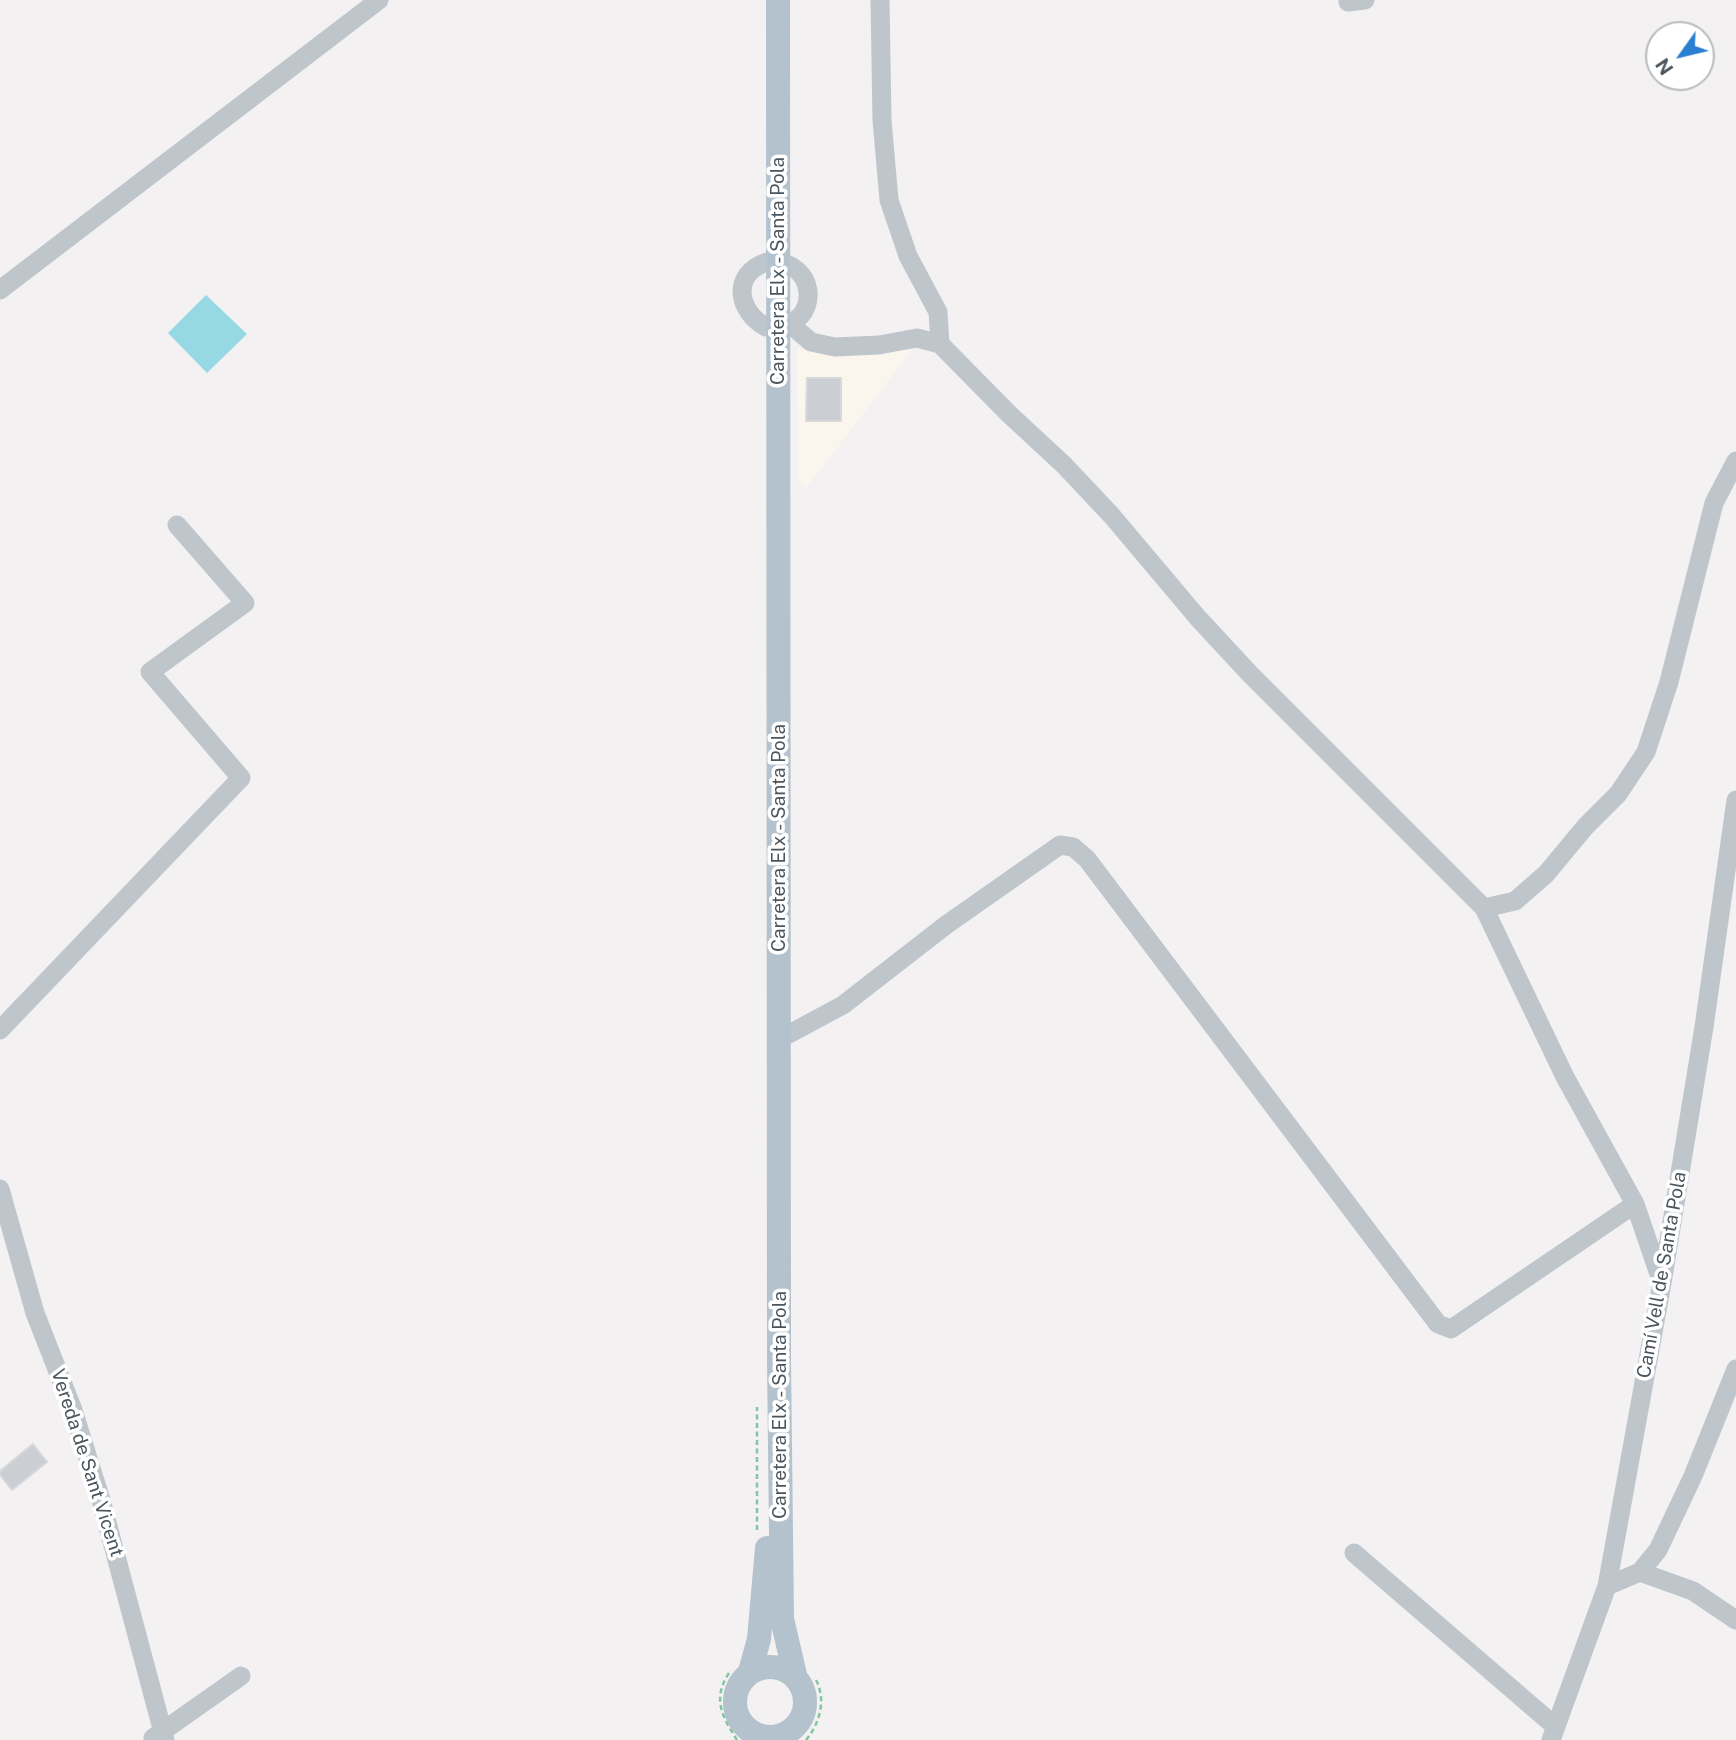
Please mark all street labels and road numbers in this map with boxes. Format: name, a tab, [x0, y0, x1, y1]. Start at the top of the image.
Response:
street label: Carretera Elx - Santa Pola	[767, 157, 789, 385]
street label: Carretera Elx - Santa Pola	[768, 724, 790, 952]
street label: Camí Vell de Santa Pola	[1633, 1170, 1691, 1380]
street label: Carretera Elx - Santa Pola	[769, 1291, 791, 1519]
street label: Vereda de Sant Vicent	[46, 1366, 128, 1560]

